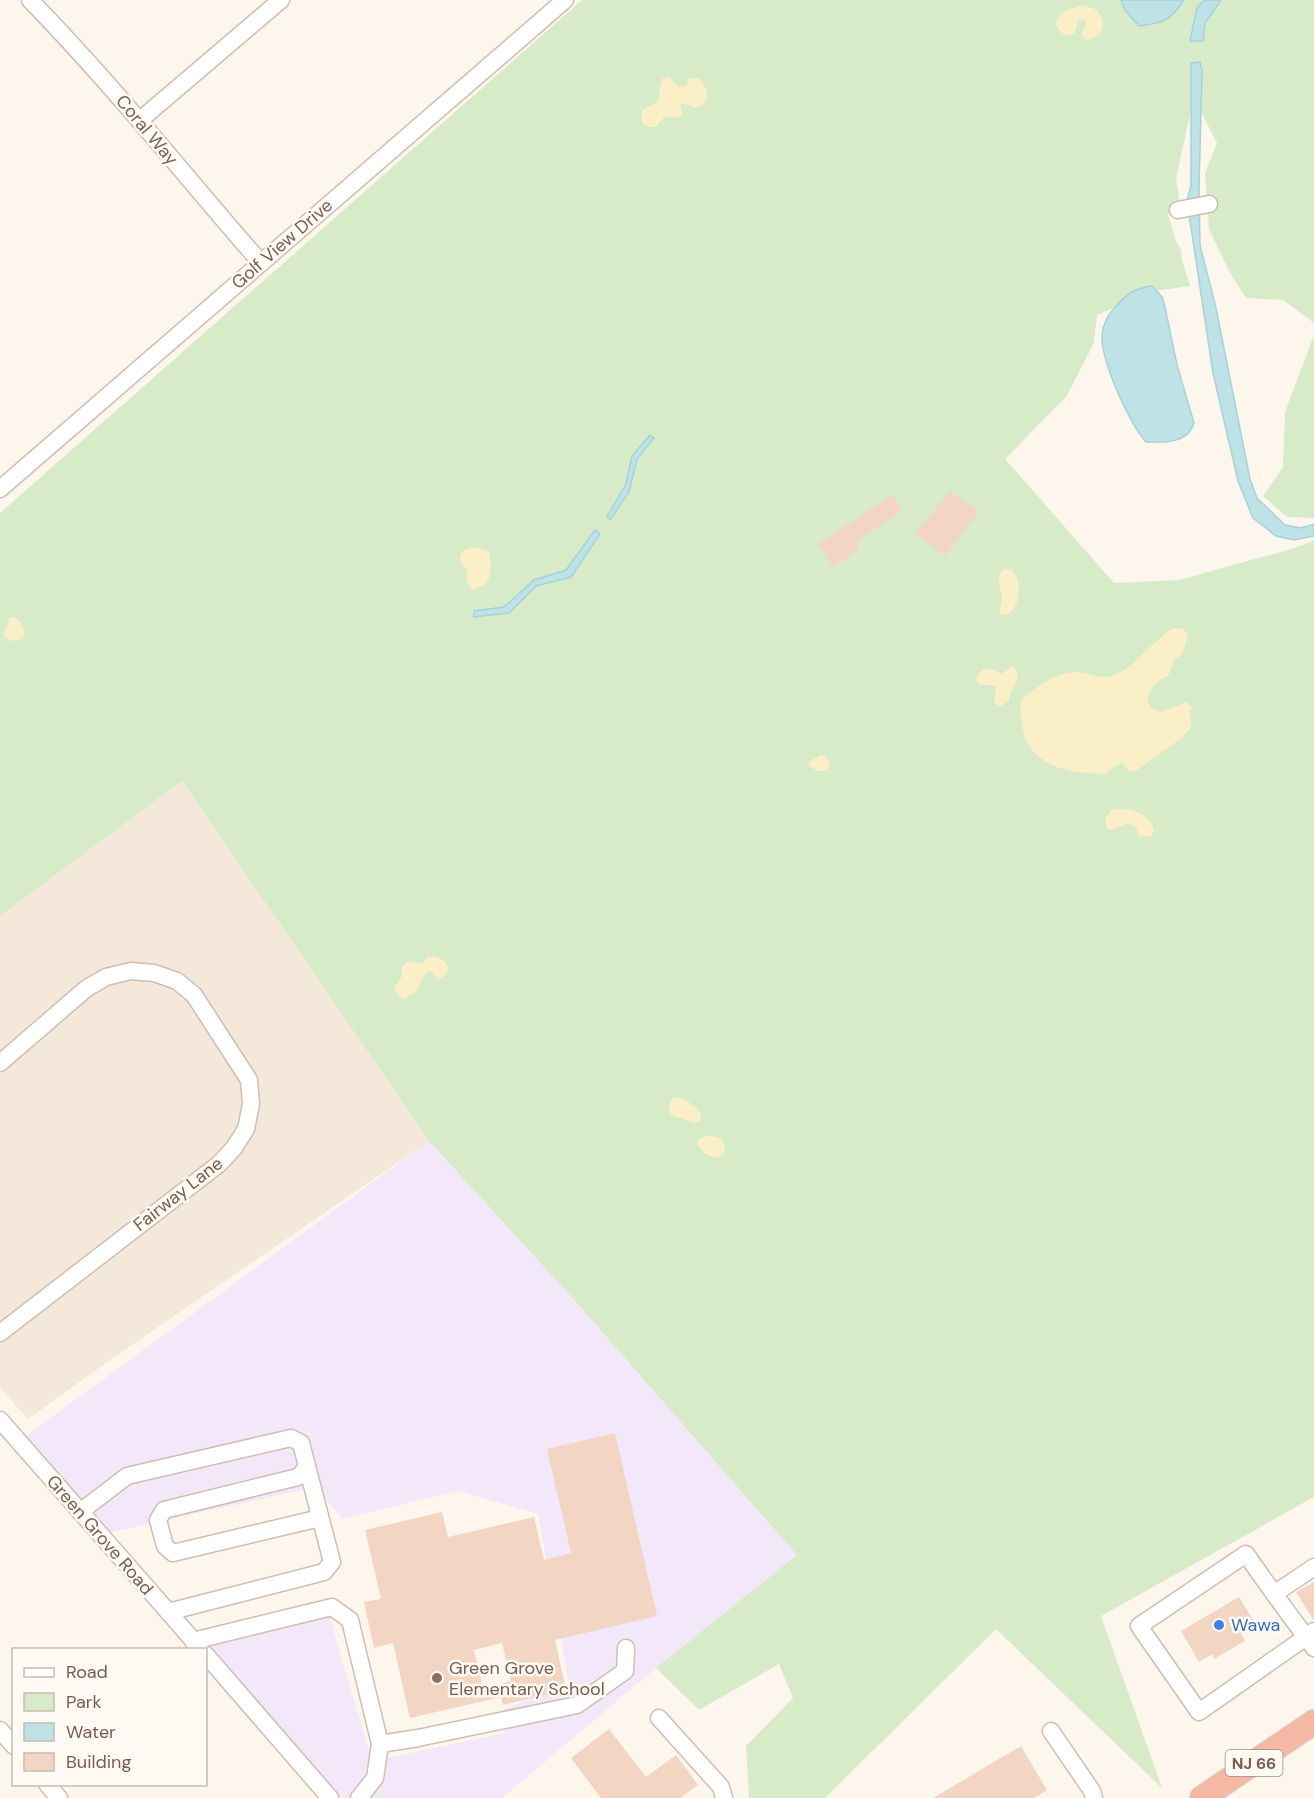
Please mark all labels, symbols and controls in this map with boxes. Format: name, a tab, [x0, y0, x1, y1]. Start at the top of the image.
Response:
street label: Coral Way	[111, 90, 183, 170]
street label: Golf View Drive	[226, 193, 338, 295]
street label: Fairway Lane	[128, 1151, 228, 1237]
street label: Green Grove Road	[41, 1470, 159, 1600]
place label: Wawa	[1231, 1613, 1280, 1637]
marker: Wawa	[1212, 1618, 1226, 1632]
legend	[12, 1648, 207, 1786]
place label: Green Grove Elementary School	[449, 1656, 605, 1701]
text: Road	[66, 1660, 108, 1684]
marker: Green Grove Elementary School	[430, 1671, 444, 1685]
text: Park	[66, 1690, 102, 1714]
text: Water	[66, 1720, 116, 1744]
text: Building	[66, 1750, 131, 1774]
road number: NJ 66	[1226, 1750, 1282, 1776]

